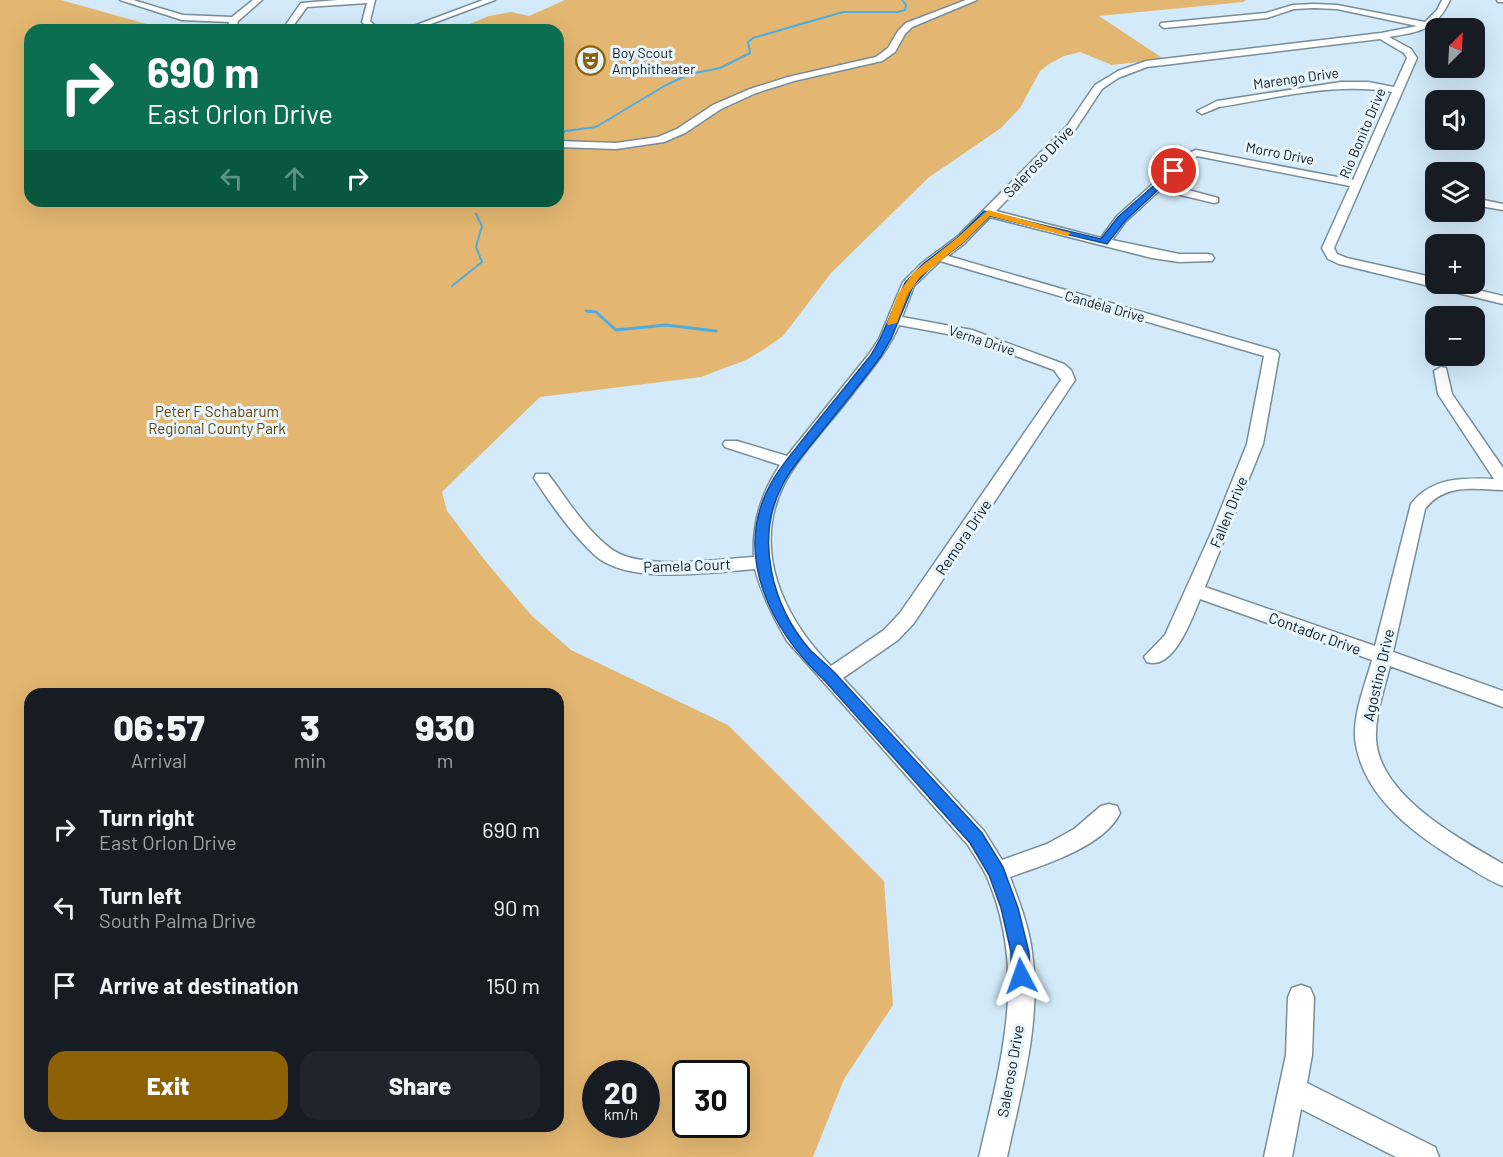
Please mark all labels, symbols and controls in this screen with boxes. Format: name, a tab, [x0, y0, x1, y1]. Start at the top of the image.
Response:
north arrow	[1425, 18, 1485, 78]
map controls	[1425, 18, 1485, 366]
theatre icon: Boy Scout Amphitheater	[575, 44, 607, 76]
place label: Boy Scout Amphitheater	[612, 44, 695, 77]
text: 690 m	[147, 46, 259, 96]
icon: right	[48, 48, 126, 126]
street label: Marengo Drive	[1252, 64, 1340, 92]
street label: Rio Bonito Drive	[1335, 85, 1389, 181]
button: sound	[1425, 90, 1485, 150]
text: East Orlon Drive	[147, 97, 333, 129]
street label: Saleroso Drive	[999, 121, 1077, 201]
street label: Morro Drive	[1244, 138, 1316, 168]
pin	[1148, 145, 1199, 196]
icon: arrive	[1157, 154, 1190, 187]
icon: left	[215, 162, 248, 195]
icon: ahead	[278, 162, 311, 195]
icon: right	[341, 162, 374, 195]
button: layers	[1425, 162, 1485, 222]
button: +	[1425, 234, 1485, 294]
street label: Candela Drive	[1063, 286, 1147, 326]
button: −	[1425, 306, 1485, 366]
street label: Verna Drive	[947, 321, 1017, 359]
park label: Peter F Schabarum Regional County Park	[148, 402, 286, 437]
street label: Fallen Drive	[1206, 474, 1250, 550]
street label: Remora Drive	[931, 496, 995, 578]
street label: Pamela Court	[643, 554, 731, 576]
street label: Contador Drive	[1266, 608, 1364, 658]
street label: Agostino Drive	[1359, 627, 1397, 723]
text: 06:57	[113, 705, 205, 748]
text: 3	[300, 705, 320, 748]
text: 930	[415, 705, 475, 748]
text: Arrival	[131, 748, 187, 772]
text: min	[294, 748, 326, 772]
text: m	[437, 748, 453, 772]
text: Turn right	[99, 804, 194, 830]
icon: right	[48, 813, 81, 846]
text: 690 m	[482, 816, 540, 842]
text: East Orlon Drive	[99, 830, 237, 854]
text: Turn left	[99, 882, 182, 908]
icon: left	[48, 891, 81, 924]
text: 90 m	[494, 894, 540, 920]
text: South Palma Drive	[99, 908, 256, 932]
position arrow	[989, 944, 1053, 1008]
icon: arrive	[48, 969, 81, 1002]
text: Arrive at destination	[99, 972, 298, 998]
text: 150 m	[486, 972, 540, 998]
street label: Saleroso Drive	[993, 1024, 1027, 1118]
button: Exit	[48, 1051, 288, 1120]
button: Share	[300, 1051, 540, 1120]
speed limit sign: 30	[672, 1060, 750, 1138]
text: 20	[604, 1074, 638, 1110]
text: km/h	[604, 1105, 638, 1123]

